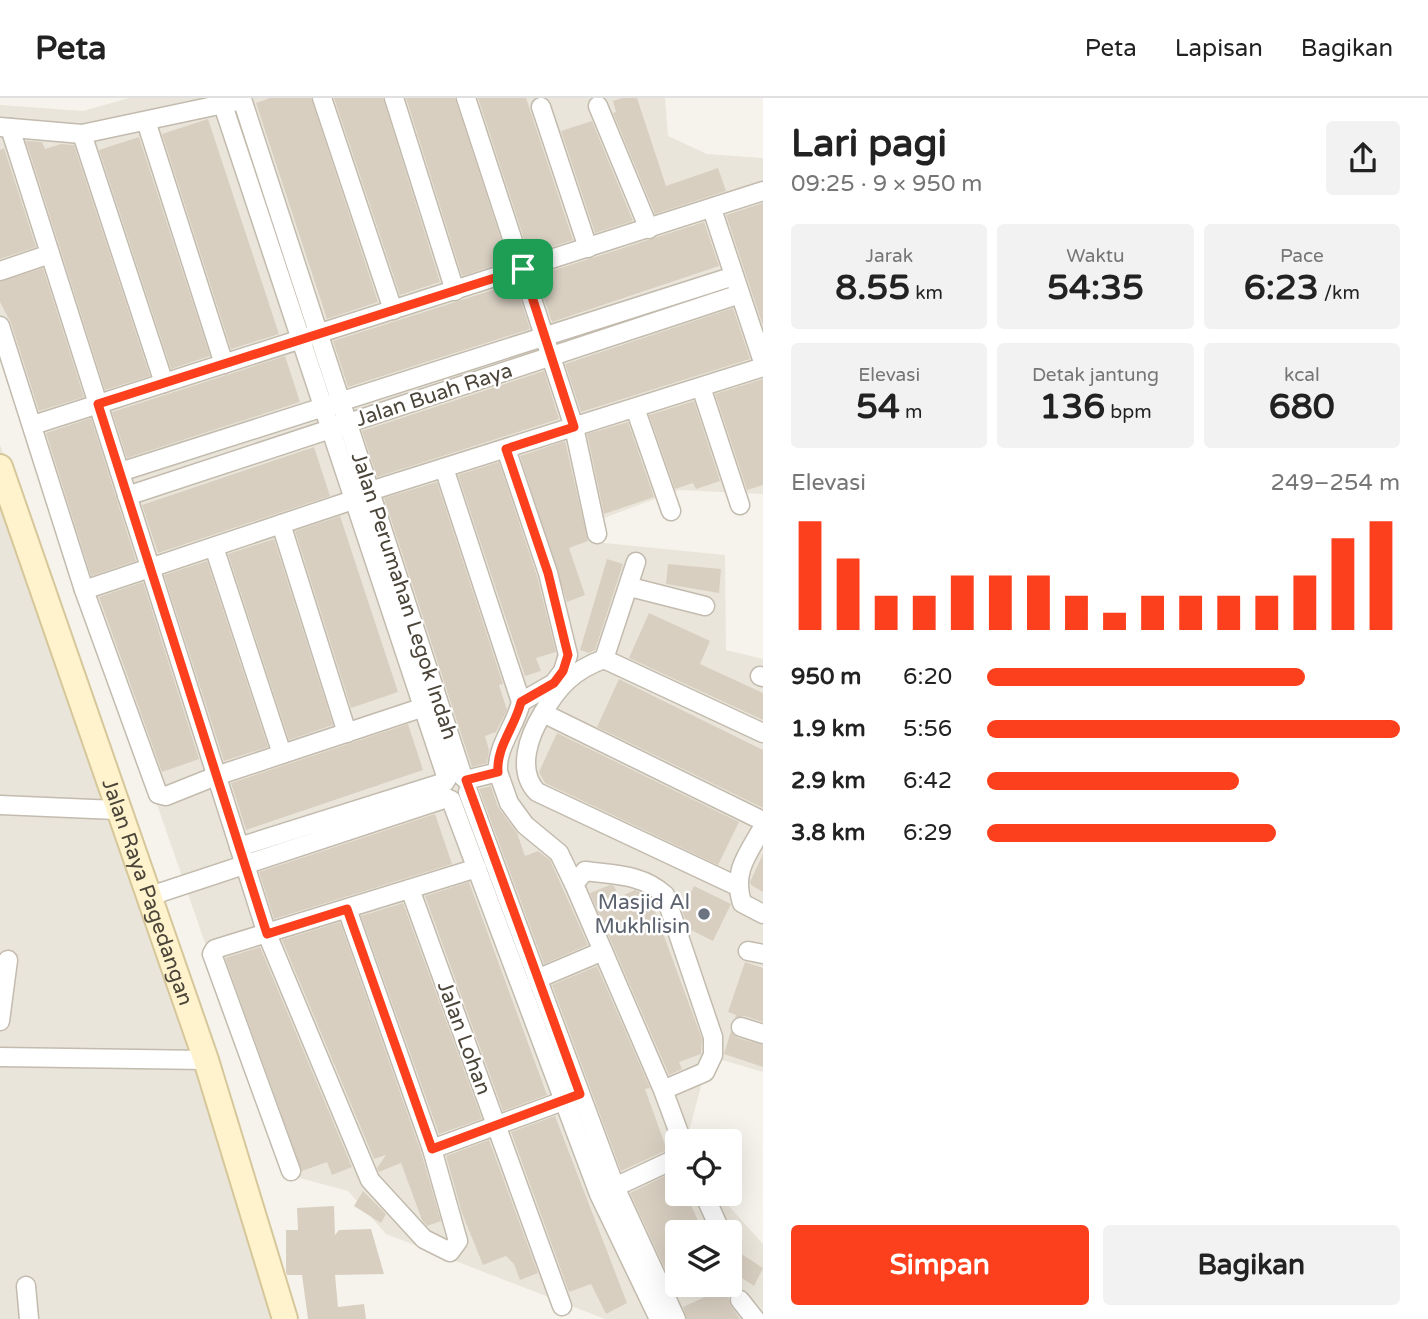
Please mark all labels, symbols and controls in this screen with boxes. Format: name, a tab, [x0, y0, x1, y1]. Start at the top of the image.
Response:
text: Peta	[35, 29, 107, 68]
text: Peta	[1085, 34, 1137, 63]
text: Lapisan	[1175, 34, 1263, 63]
text: Bagikan	[1301, 34, 1393, 63]
text: Lari pagi	[791, 121, 947, 167]
button: share	[1326, 121, 1400, 195]
text: 09:25 · 9 × 950 m	[791, 170, 982, 198]
pin	[493, 239, 553, 299]
text: Jarak	[865, 245, 913, 267]
text: Waktu	[1066, 245, 1125, 267]
text: Pace	[1280, 245, 1324, 267]
icon: arrive	[504, 250, 542, 288]
text: 8.55	[835, 267, 910, 309]
text: 54:35	[1047, 267, 1144, 309]
text: 6:23	[1244, 267, 1319, 309]
text: km	[910, 282, 943, 304]
text: /km	[1319, 282, 1360, 304]
street label: Jalan Buah Raya	[352, 358, 516, 432]
text: Elevasi	[858, 364, 920, 386]
text: Detak jantung	[1032, 364, 1159, 386]
text: kcal	[1284, 364, 1320, 386]
text: 54	[856, 386, 900, 428]
text: 136	[1039, 386, 1105, 428]
text: 680	[1269, 386, 1335, 428]
text: m	[900, 401, 922, 423]
text: bpm	[1105, 401, 1152, 423]
street label: Jalan Perumahan Legok Indah	[346, 449, 462, 743]
text: Elevasi	[791, 469, 866, 497]
text: 249–254 m	[1271, 469, 1400, 497]
text: 950 m	[791, 663, 861, 691]
text: 6:20	[903, 663, 952, 691]
text: 1.9 km	[791, 715, 866, 743]
text: 5:56	[903, 715, 952, 743]
text: 2.9 km	[791, 767, 866, 795]
text: 6:42	[903, 767, 952, 795]
street label: Jalan Raya Pagedangan	[97, 775, 199, 1009]
text: 3.8 km	[791, 819, 865, 847]
text: 6:29	[903, 819, 952, 847]
place label: Masjid Al Mukhlisin	[594, 890, 690, 939]
marker: Masjid Al Mukhlisin	[696, 906, 712, 922]
street label: Jalan Lohan	[432, 978, 496, 1098]
map controls	[665, 1129, 742, 1297]
button: locate	[665, 1129, 742, 1206]
button: layers	[665, 1220, 742, 1297]
button: Simpan	[791, 1225, 1089, 1305]
button: Bagikan	[1103, 1225, 1400, 1305]

